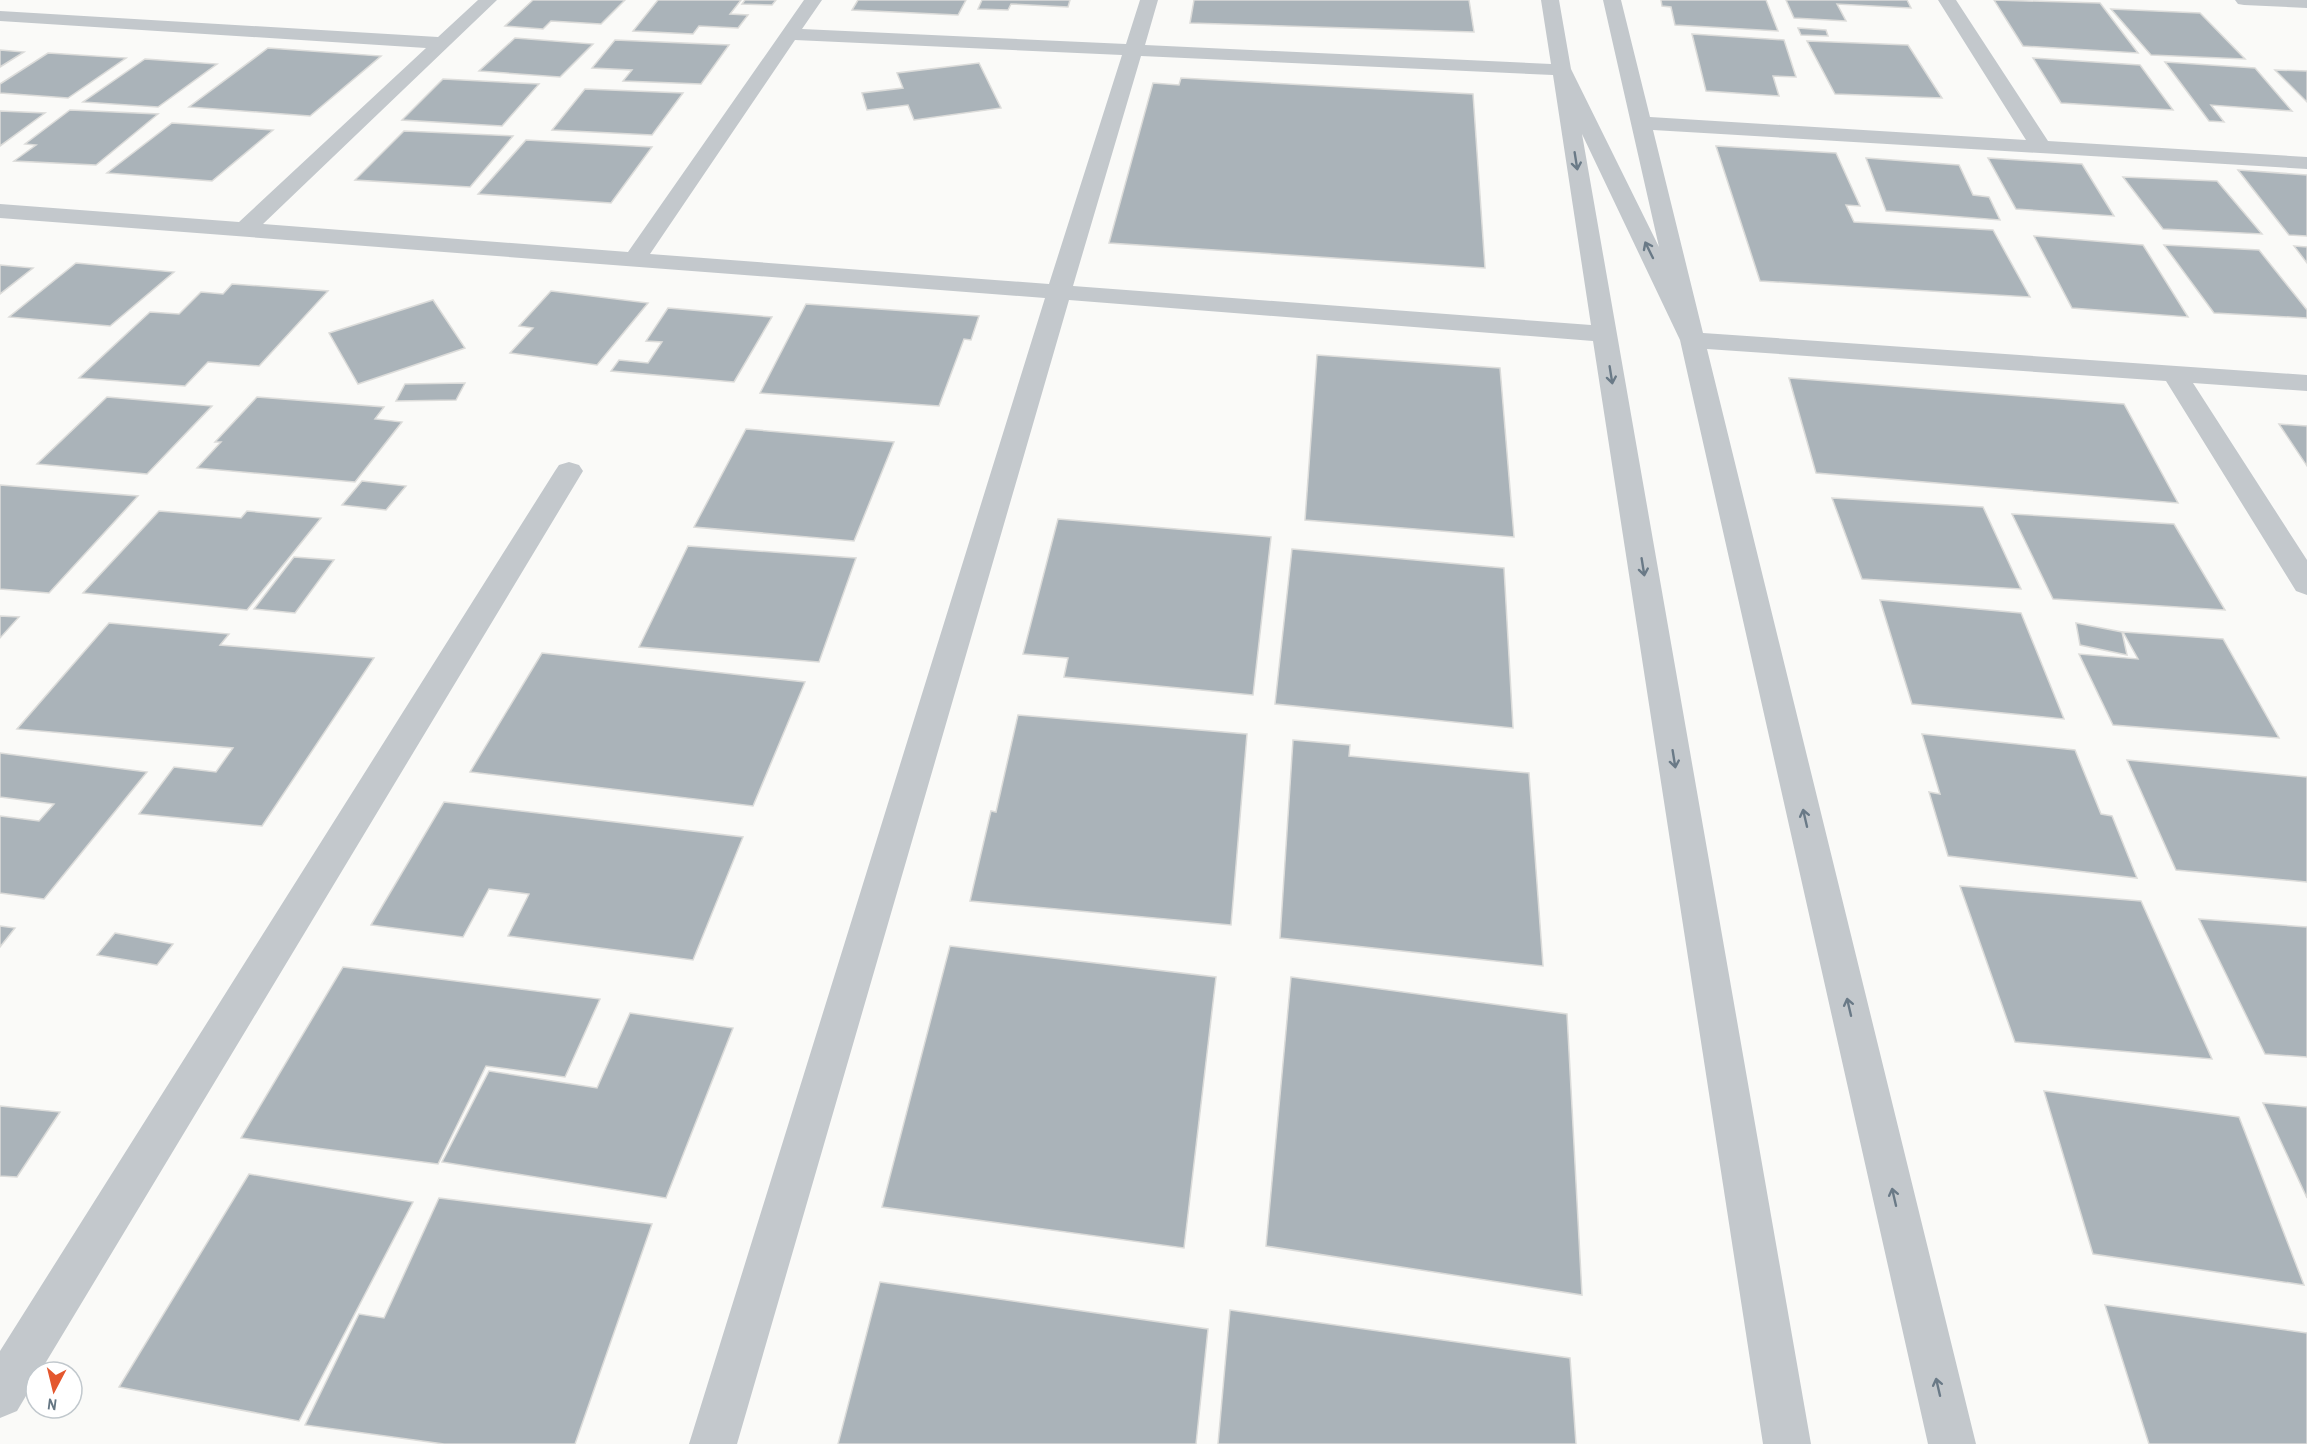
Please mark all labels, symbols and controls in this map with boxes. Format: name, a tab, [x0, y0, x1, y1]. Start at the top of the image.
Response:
one-way arrow	[1571, 151, 1582, 171]
one-way arrow	[1642, 241, 1654, 259]
one-way arrow	[1606, 364, 1617, 384]
one-way arrow	[1637, 557, 1648, 576]
one-way arrow	[1669, 749, 1680, 769]
one-way arrow	[1798, 808, 1810, 827]
one-way arrow	[1843, 998, 1855, 1017]
one-way arrow	[1887, 1188, 1899, 1207]
north arrow	[24, 1360, 84, 1420]
one-way arrow	[1932, 1378, 1944, 1397]
text: N	[46, 1393, 58, 1416]

